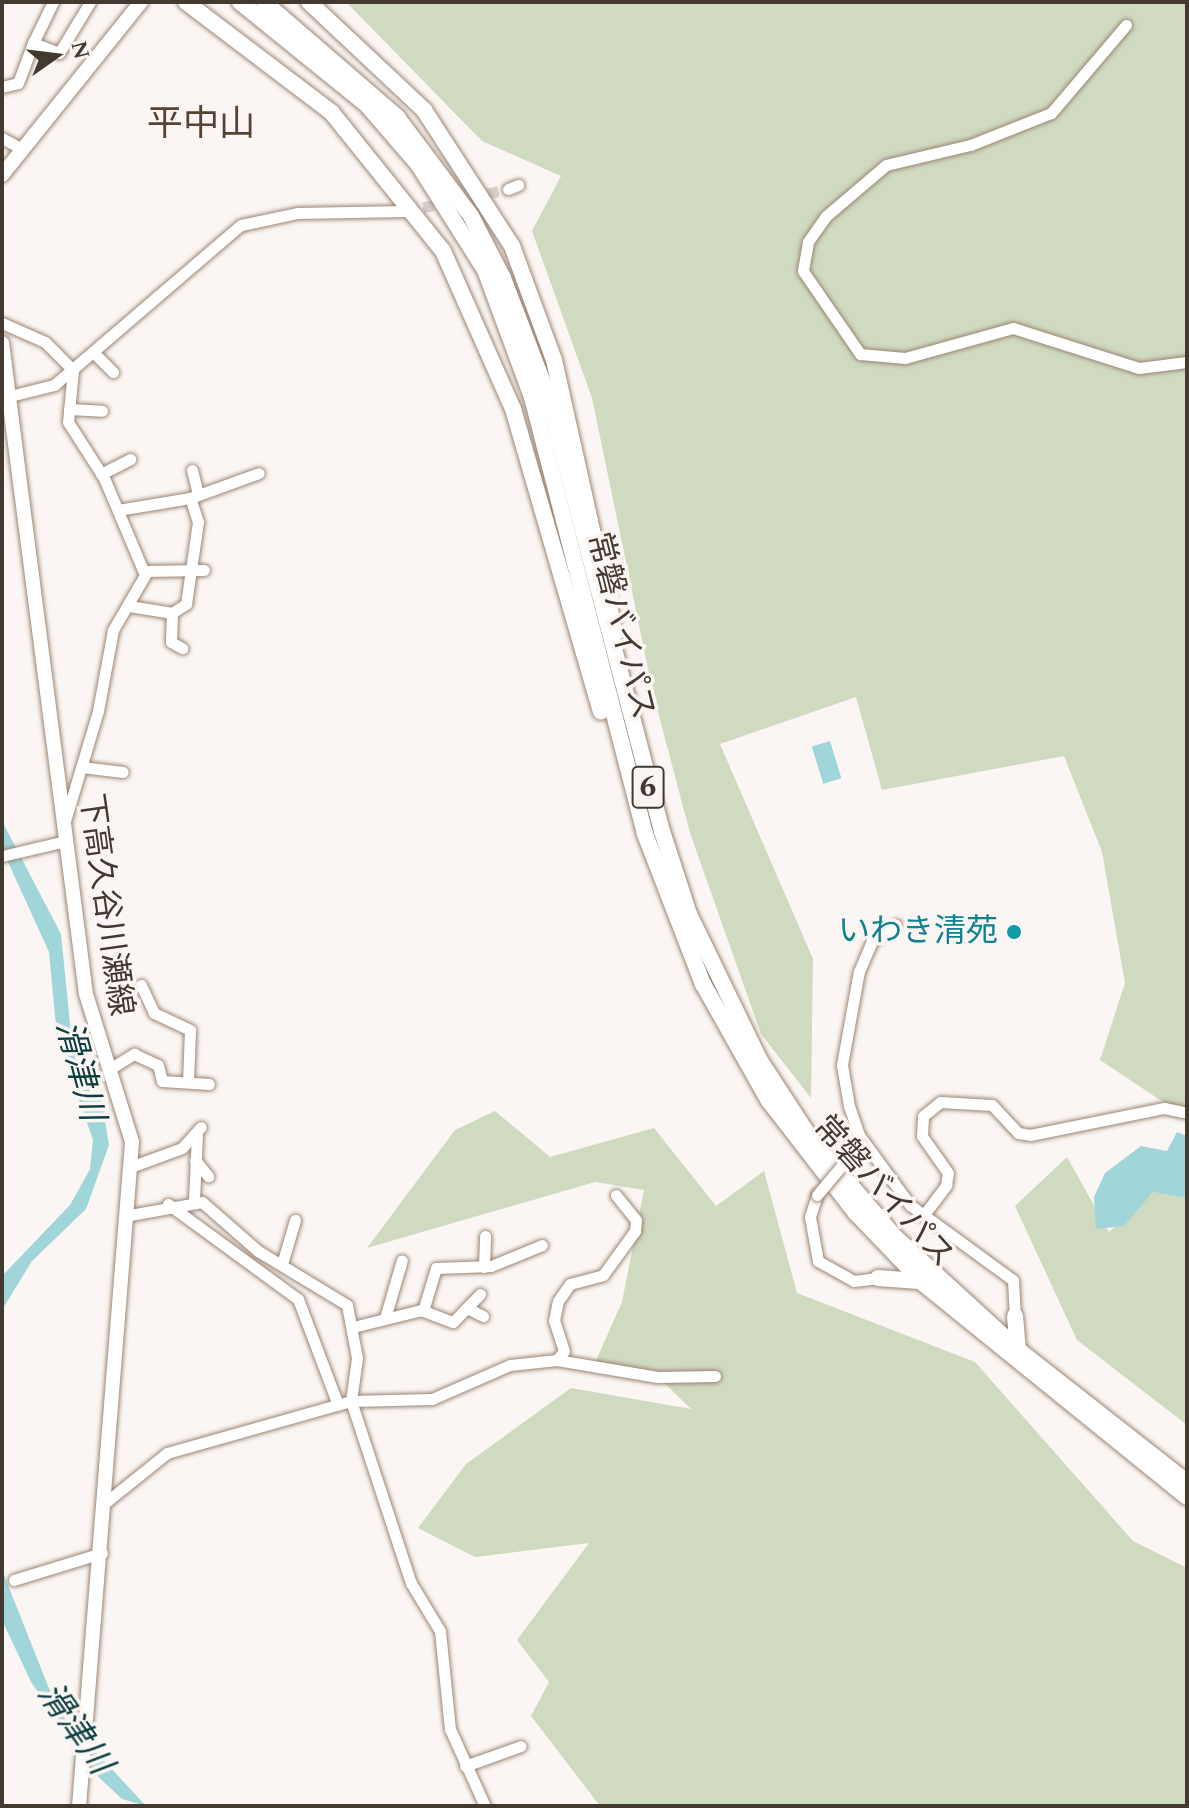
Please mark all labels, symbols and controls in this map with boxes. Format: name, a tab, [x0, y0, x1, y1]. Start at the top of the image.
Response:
north arrow	[16, 16, 96, 96]
text: N	[62, 37, 98, 63]
district label: 平中山	[147, 103, 255, 147]
street label: 常磐バイパス	[578, 528, 662, 724]
road number: 6	[630, 761, 666, 813]
street label: 下高久谷川瀬線	[70, 791, 140, 1019]
place label: いわき清苑	[838, 913, 998, 951]
marker: いわき清苑	[1005, 923, 1023, 941]
water label: 滑津川	[46, 1016, 112, 1126]
street label: 常磐バイパス	[804, 1108, 962, 1276]
water label: 滑津川	[28, 1676, 120, 1782]

